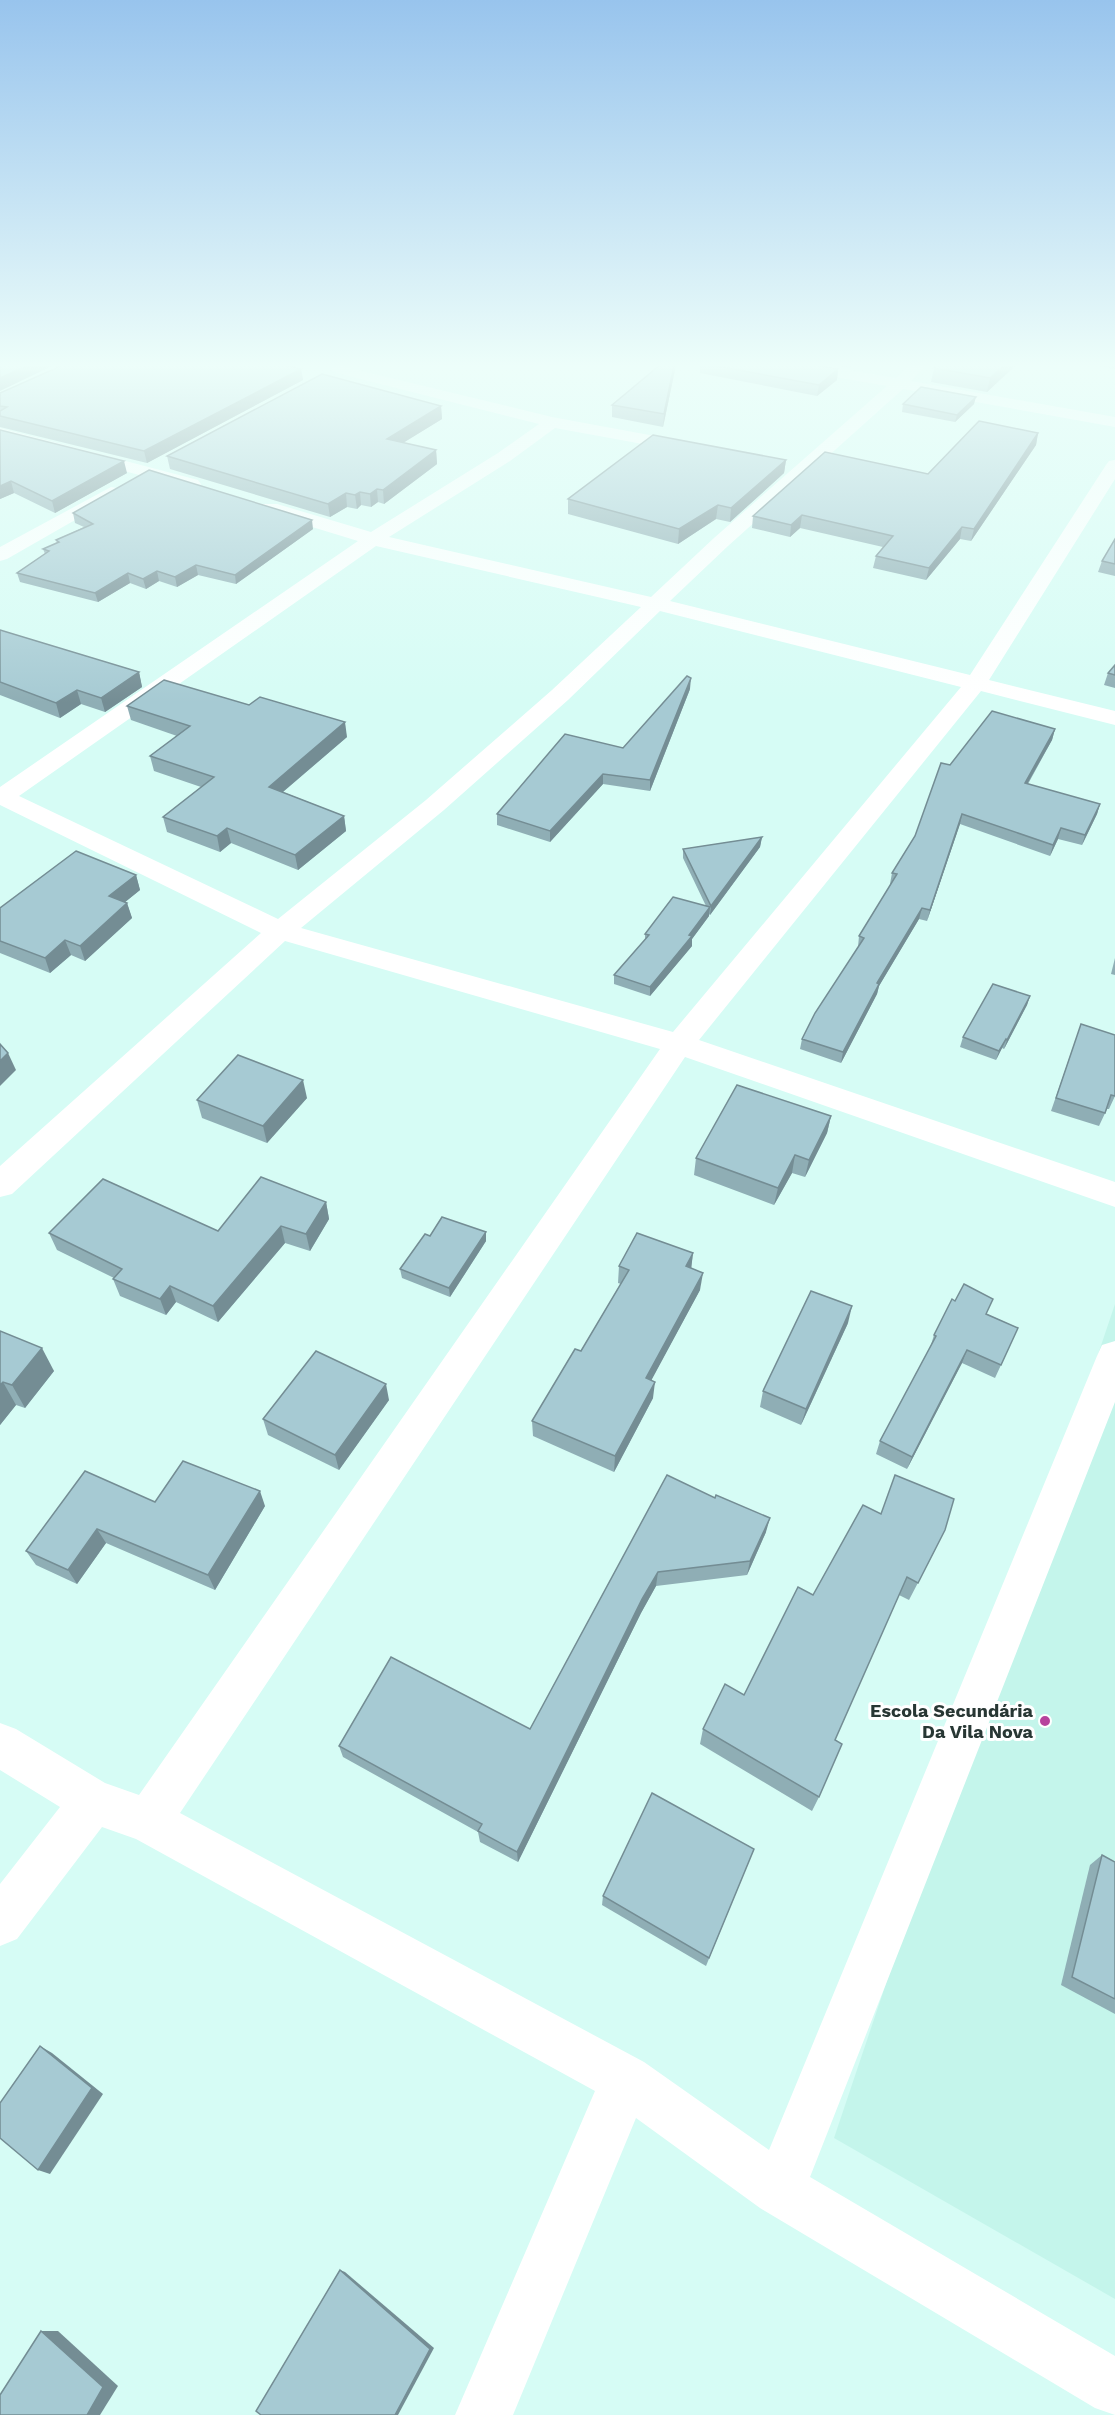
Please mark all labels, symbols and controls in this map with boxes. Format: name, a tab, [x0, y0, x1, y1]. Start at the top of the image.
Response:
place label: Escola Secundária Da Vila Nova	[870, 1700, 1034, 1742]
marker: Escola Secundária Da Vila Nova	[1038, 1714, 1052, 1728]

